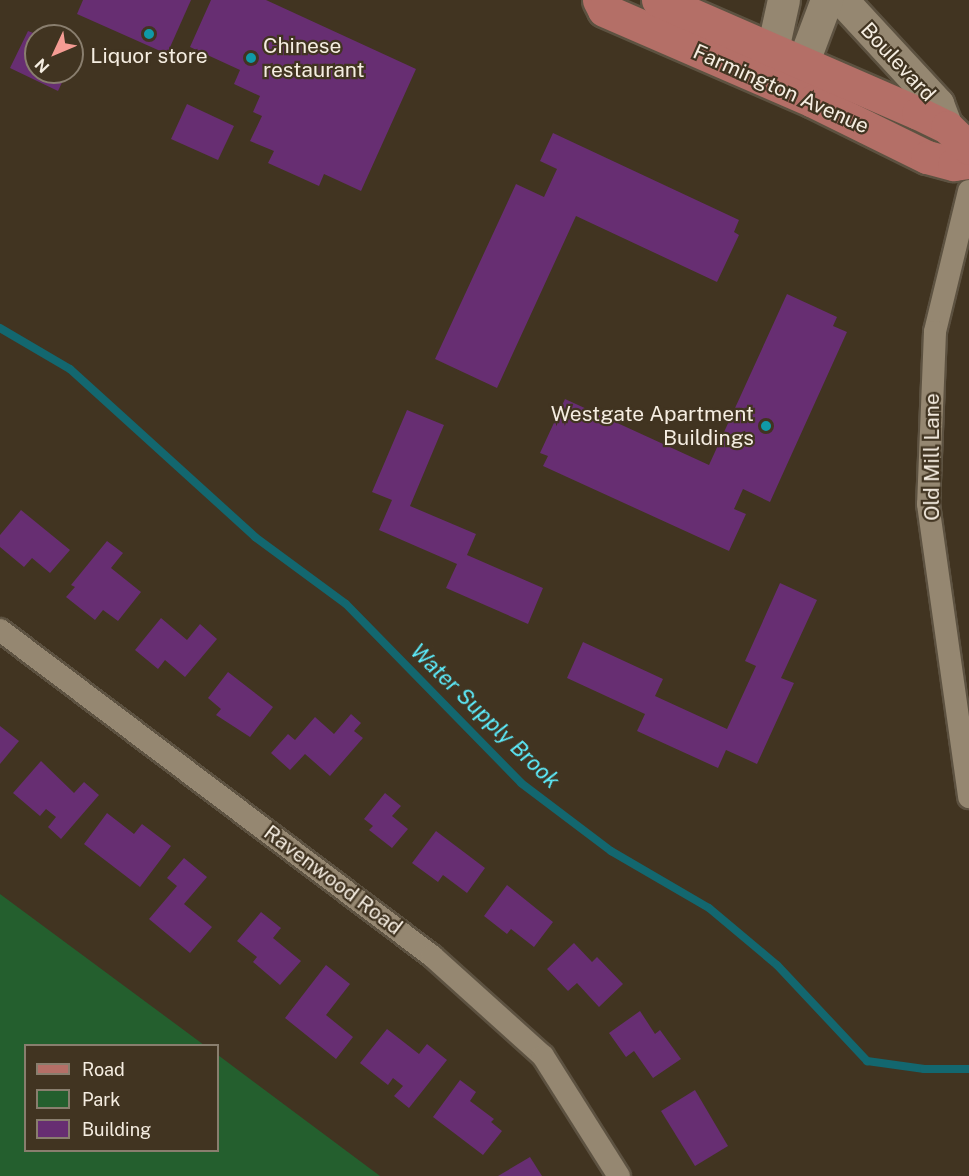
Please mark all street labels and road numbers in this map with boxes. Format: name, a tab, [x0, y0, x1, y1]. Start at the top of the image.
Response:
street label: Boulevard	[855, 17, 941, 107]
street label: Farmington Avenue	[689, 39, 873, 139]
street label: Old Mill Lane	[919, 393, 945, 521]
street label: Ravenwood Road	[259, 820, 407, 940]

